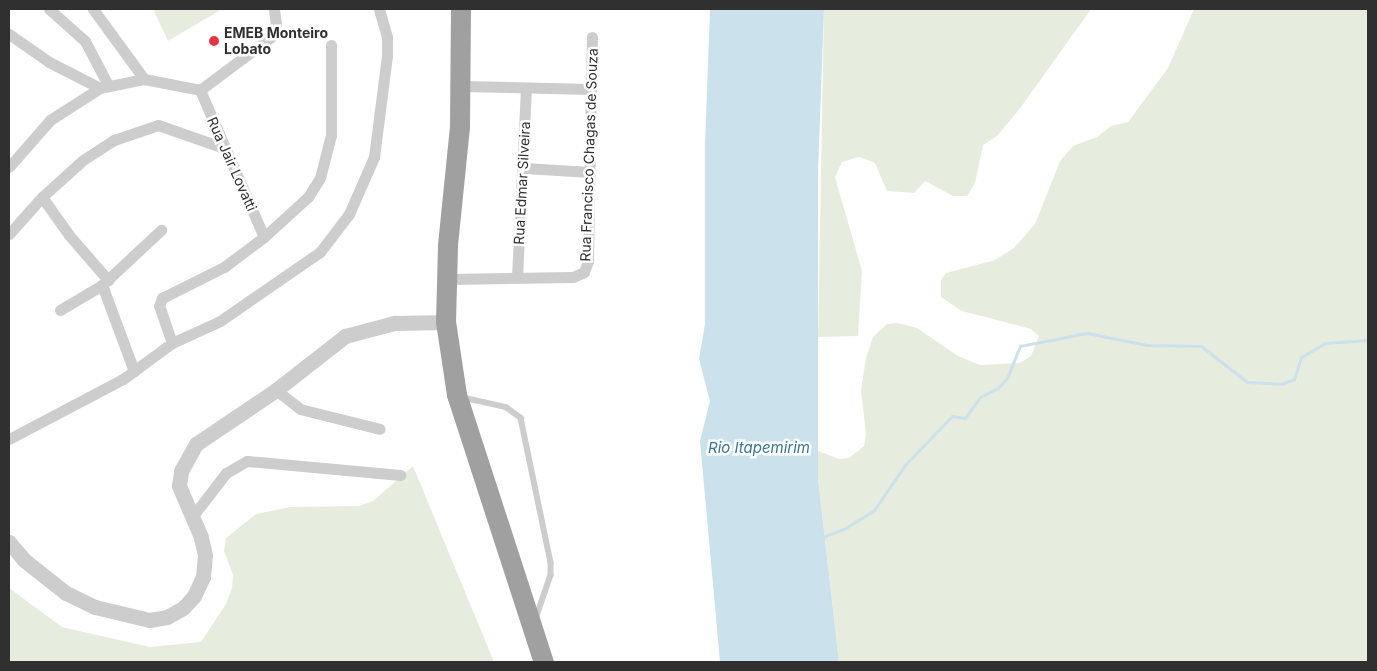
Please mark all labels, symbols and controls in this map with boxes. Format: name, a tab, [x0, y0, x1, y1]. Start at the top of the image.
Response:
place label: EMEB Monteiro Lobato	[224, 25, 328, 58]
marker: EMEB Monteiro Lobato	[208, 35, 220, 47]
street label: Rua Francisco Chagas de Souza	[577, 48, 601, 262]
street label: Rua Jair Lovatti	[204, 114, 260, 214]
street label: Rua Edmar Silveira	[510, 121, 534, 245]
water label: Rio Itapemirim	[708, 439, 810, 457]

